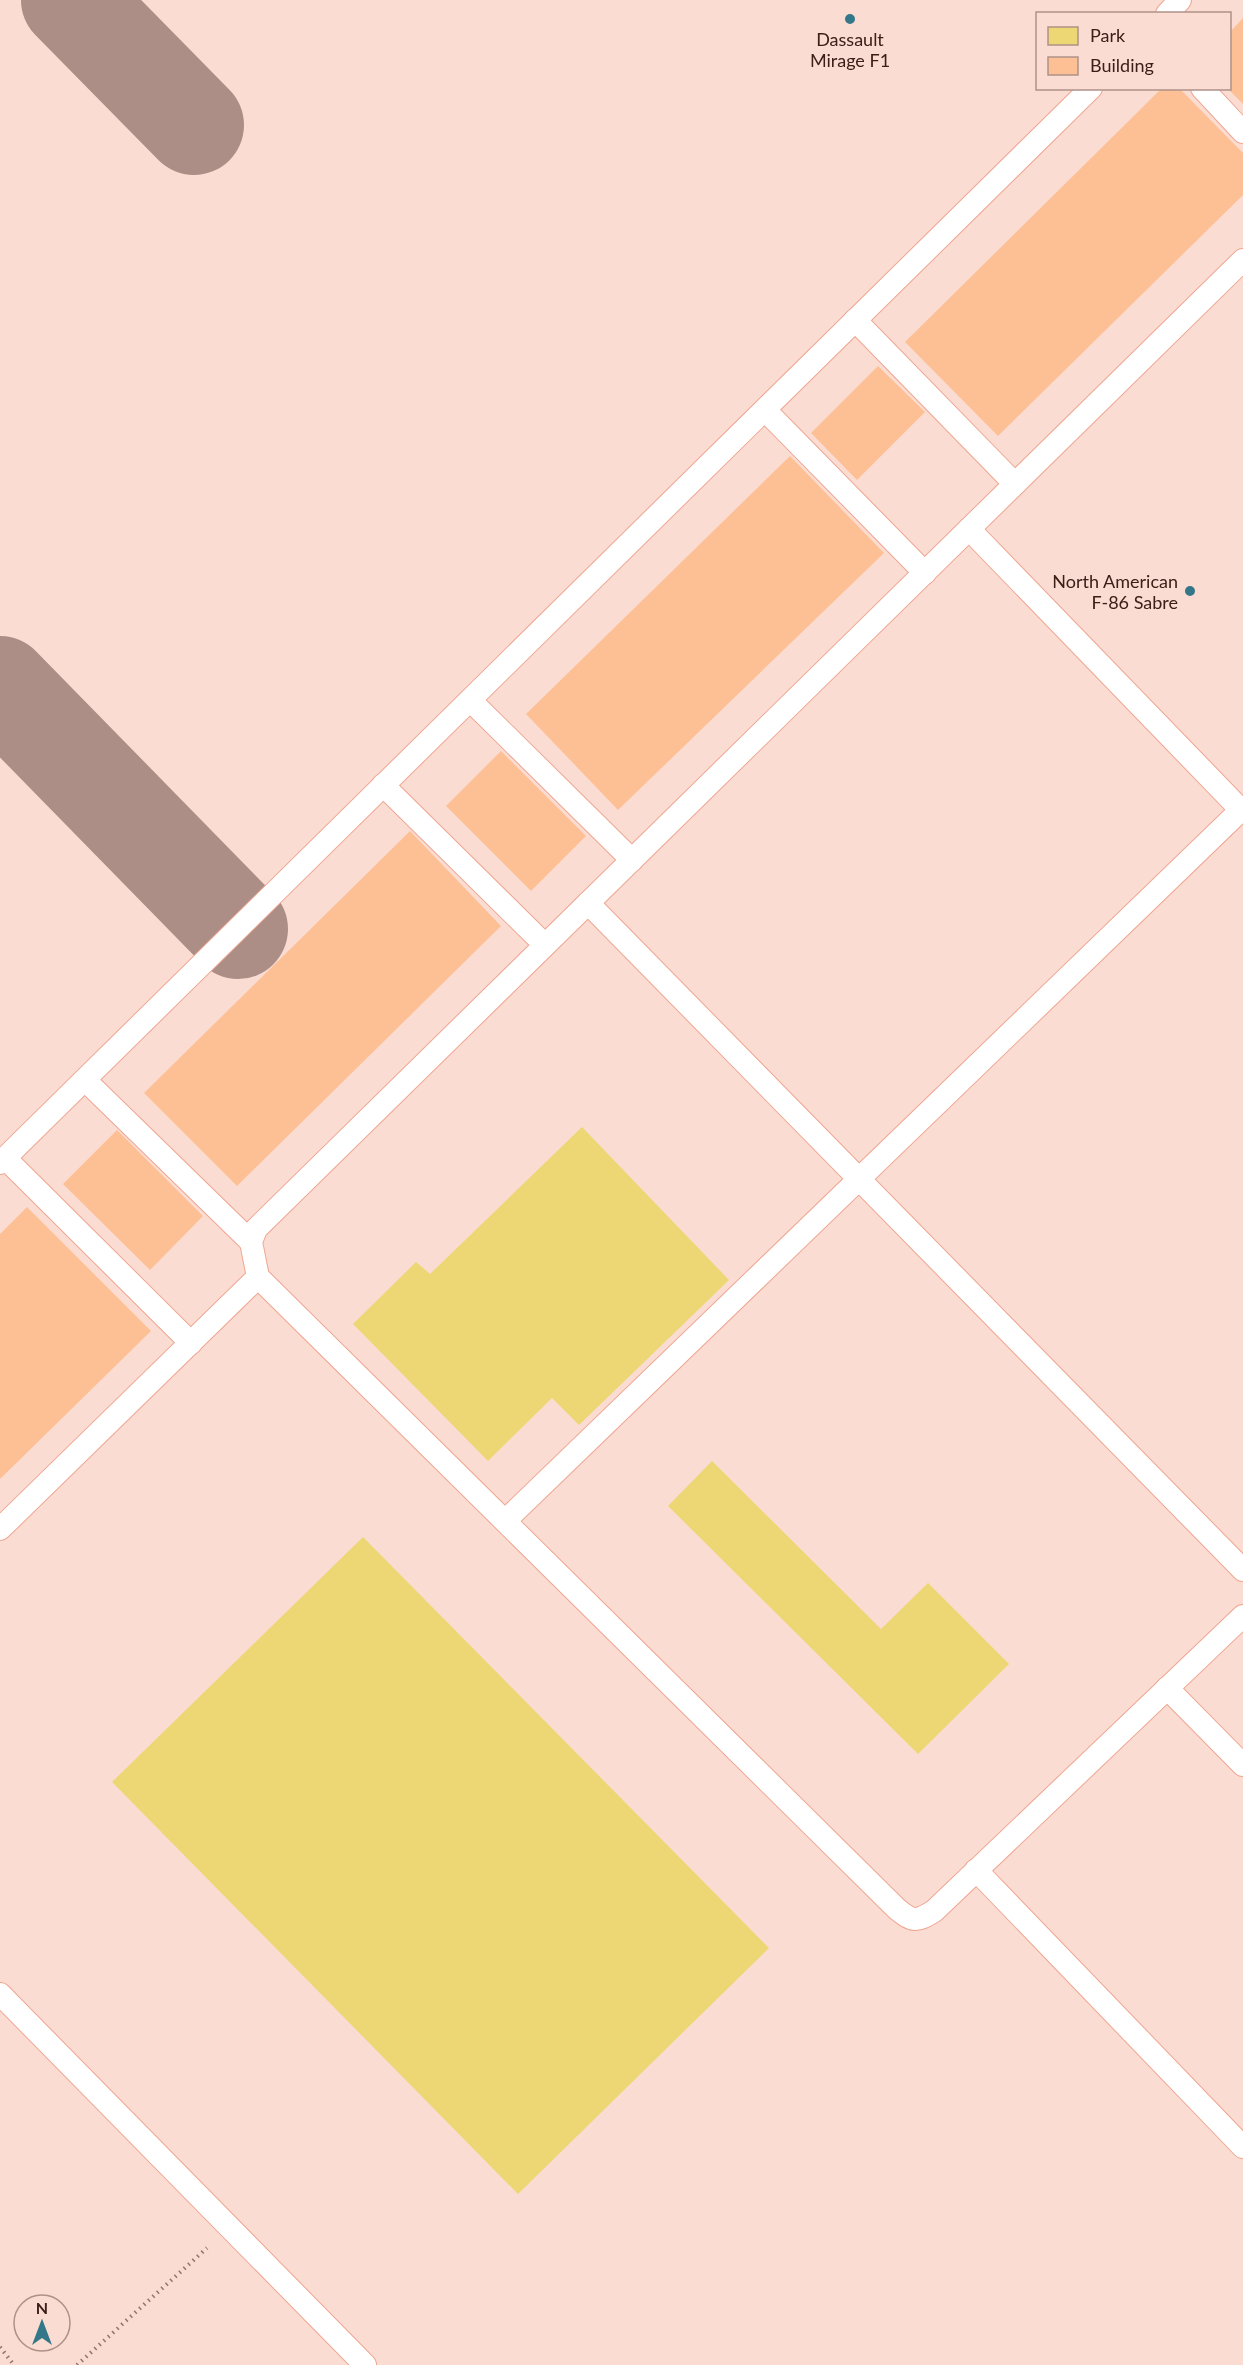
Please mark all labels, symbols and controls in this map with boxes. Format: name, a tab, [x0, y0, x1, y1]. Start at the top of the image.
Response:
marker: Dassault Mirage F1	[843, 12, 857, 26]
legend	[1036, 12, 1231, 90]
text: Park	[1090, 24, 1126, 46]
place label: Dassault Mirage F1	[810, 28, 890, 71]
text: Building	[1090, 54, 1154, 76]
place label: North American F-86 Sabre	[1052, 570, 1178, 613]
marker: North American F-86 Sabre	[1183, 584, 1197, 598]
north arrow	[12, 2293, 72, 2353]
text: N	[36, 2298, 48, 2317]

